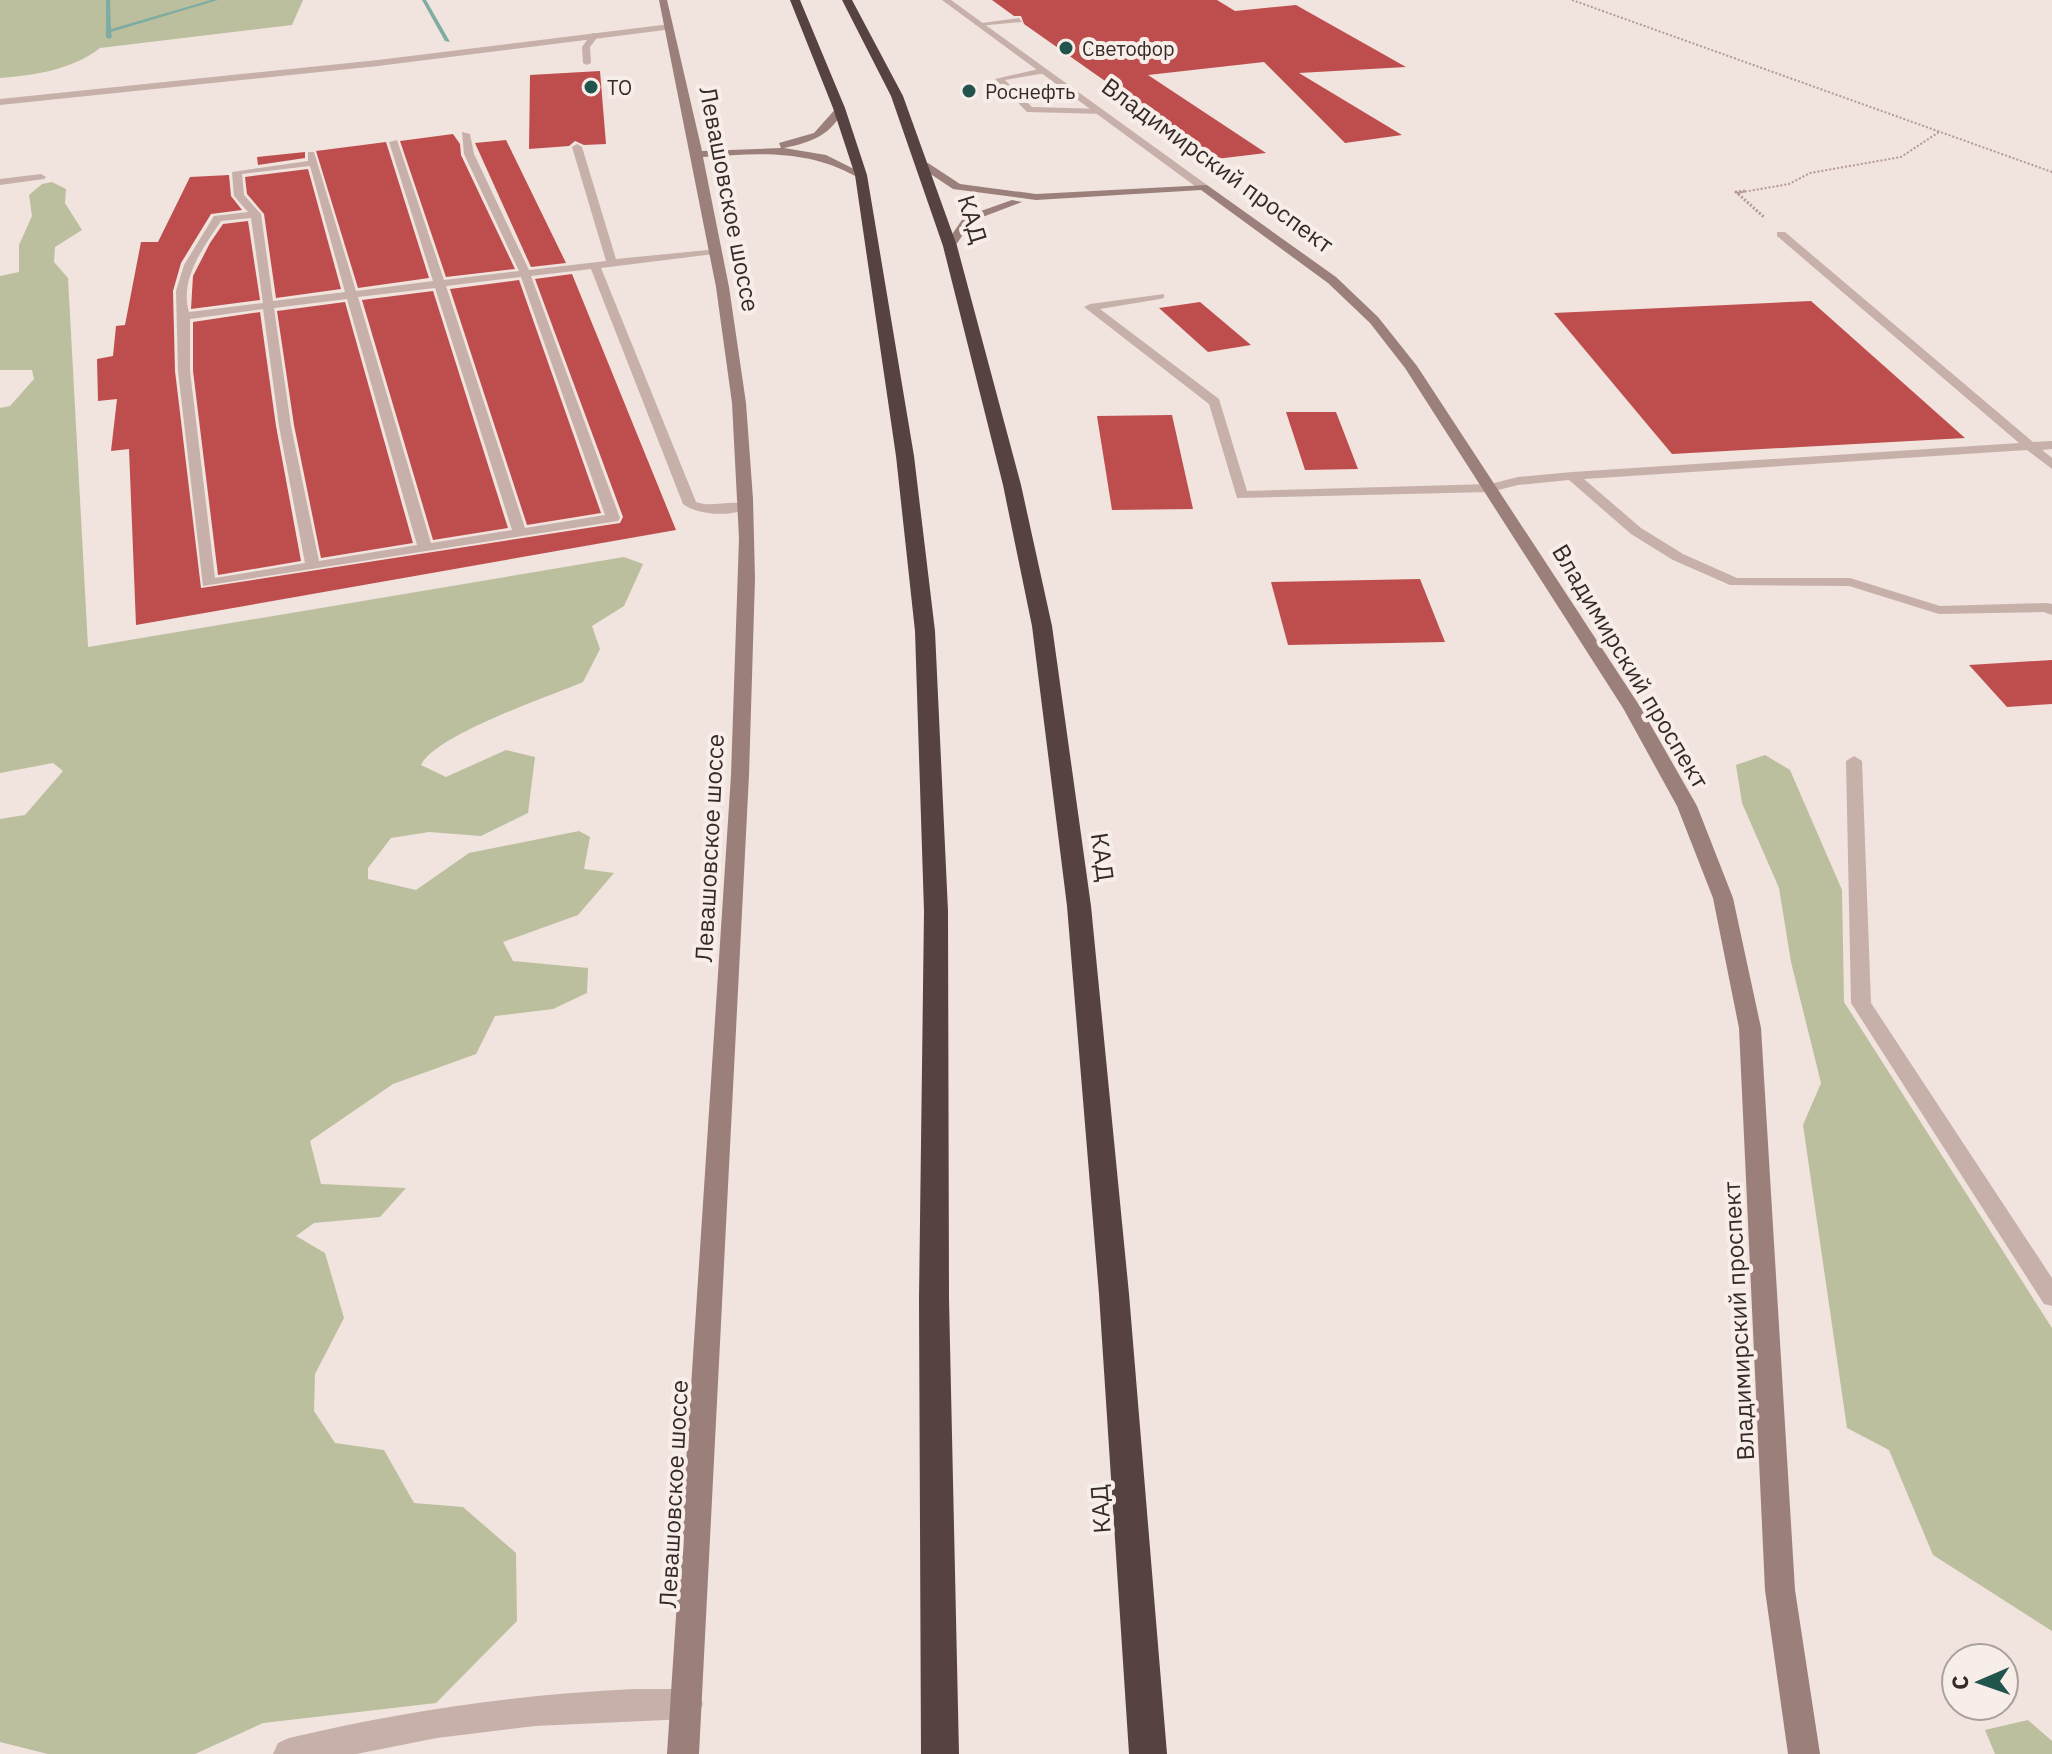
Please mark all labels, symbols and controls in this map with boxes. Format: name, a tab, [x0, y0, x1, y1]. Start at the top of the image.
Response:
place label: Светофор	[1082, 35, 1175, 62]
marker: Светофор	[1057, 39, 1075, 57]
street label: Владимирский проспект	[1096, 70, 1340, 260]
place label: ТО	[607, 74, 632, 101]
marker: ТО	[582, 78, 600, 96]
place label: Роснефть	[985, 78, 1075, 105]
marker: Роснефть	[960, 82, 978, 100]
street label: Левашовское шоссе	[692, 84, 768, 314]
street label: КАД	[951, 191, 995, 247]
street label: Владимирский проспект	[1545, 538, 1717, 794]
street label: Левашовское шоссе	[687, 733, 731, 963]
street label: КАД	[1084, 830, 1122, 884]
street label: Владимирский проспект	[1715, 1181, 1761, 1461]
street label: Левашовское шоссе	[651, 1379, 695, 1609]
street label: КАД	[1082, 1483, 1118, 1535]
north arrow	[1940, 1642, 2020, 1722]
text: С	[1945, 1675, 1974, 1690]

